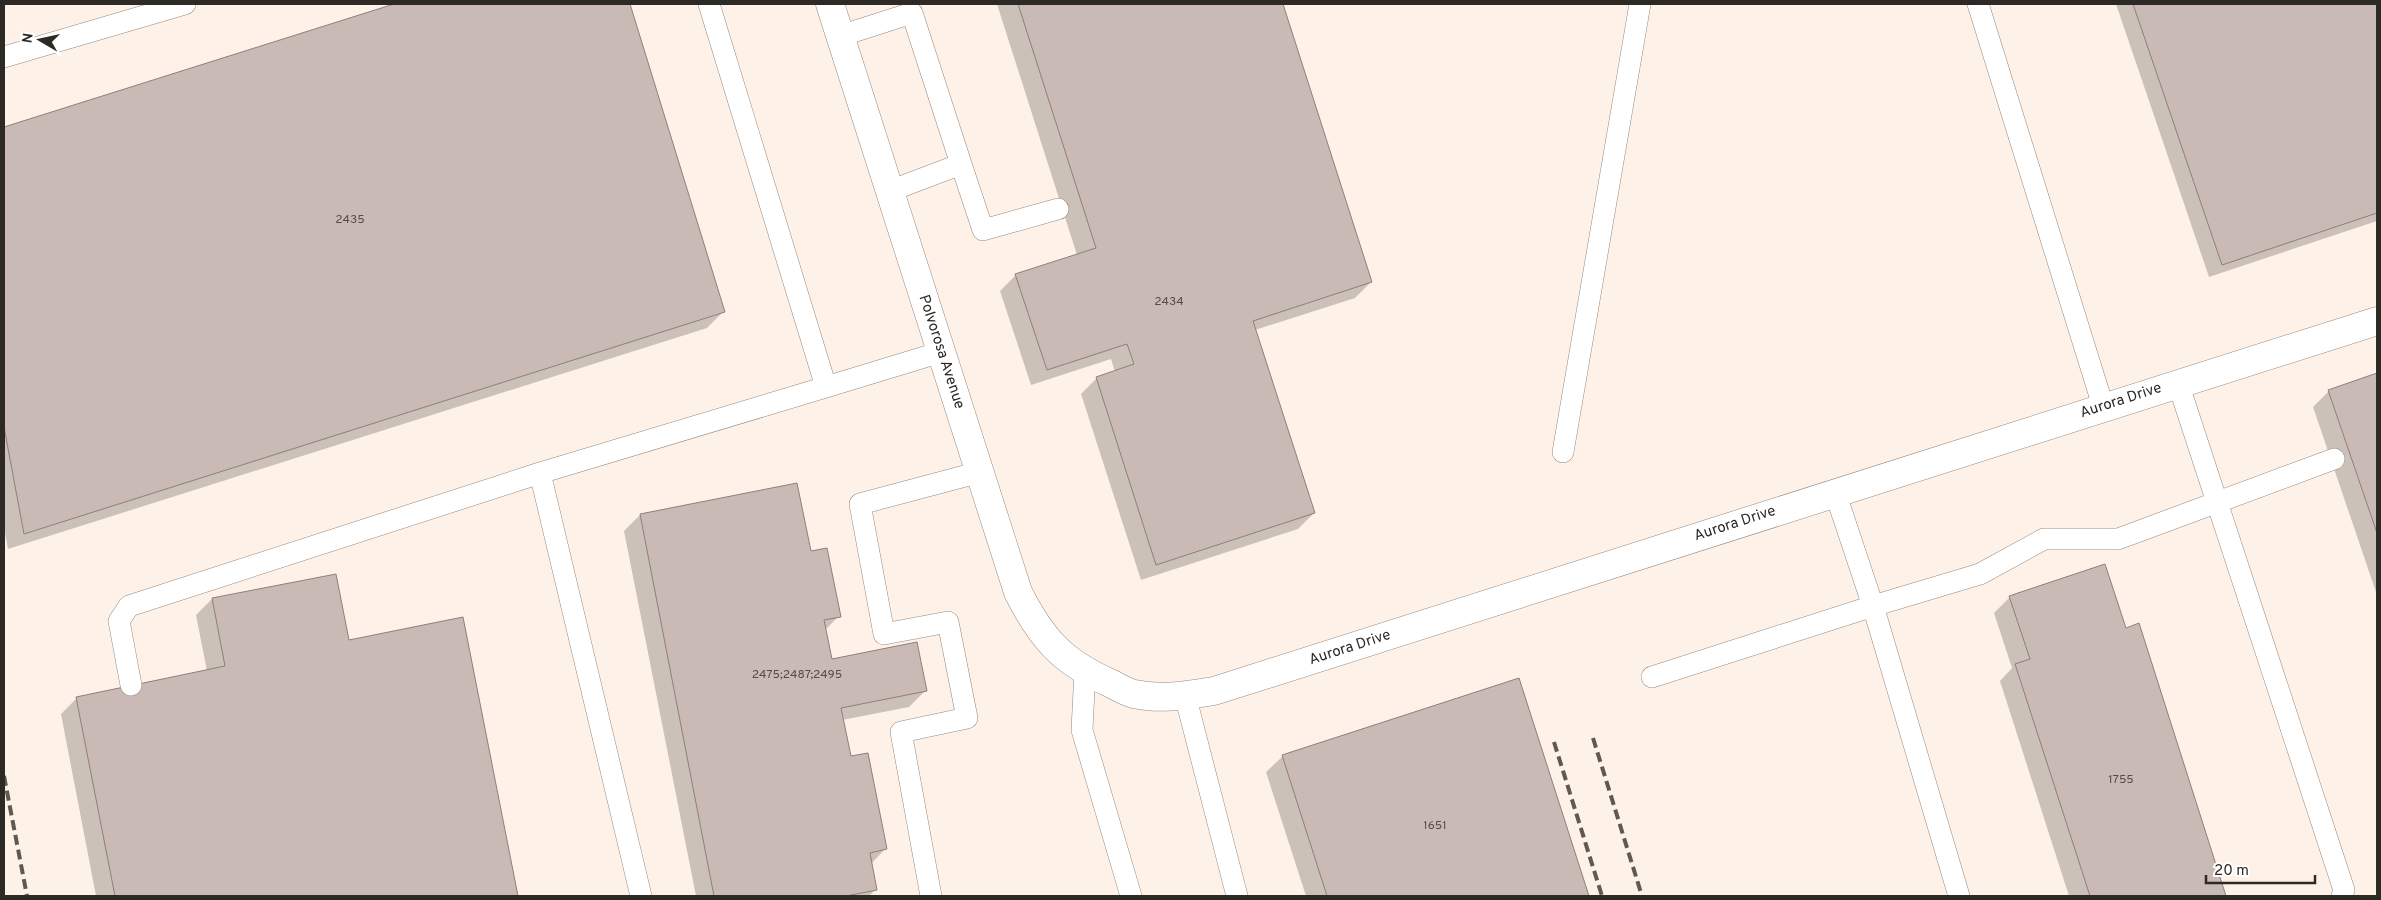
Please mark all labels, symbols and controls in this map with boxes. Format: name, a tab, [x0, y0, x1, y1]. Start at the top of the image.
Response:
north arrow	[15, 15, 65, 65]
text: N	[19, 32, 38, 45]
house number: 2435	[335, 212, 365, 228]
street label: Polvorosa Avenue	[914, 292, 968, 412]
house number: 2434	[1154, 294, 1184, 310]
street label: Aurora Drive	[2078, 379, 2164, 423]
street label: Aurora Drive	[1692, 502, 1778, 546]
street label: Aurora Drive	[1307, 626, 1393, 670]
house number: 2475;2487;2495	[752, 667, 842, 683]
house number: 1755	[2108, 772, 2134, 788]
house number: 1651	[1423, 818, 1447, 834]
scale bar	[2206, 852, 2315, 884]
text: 20 m	[2214, 862, 2249, 881]

